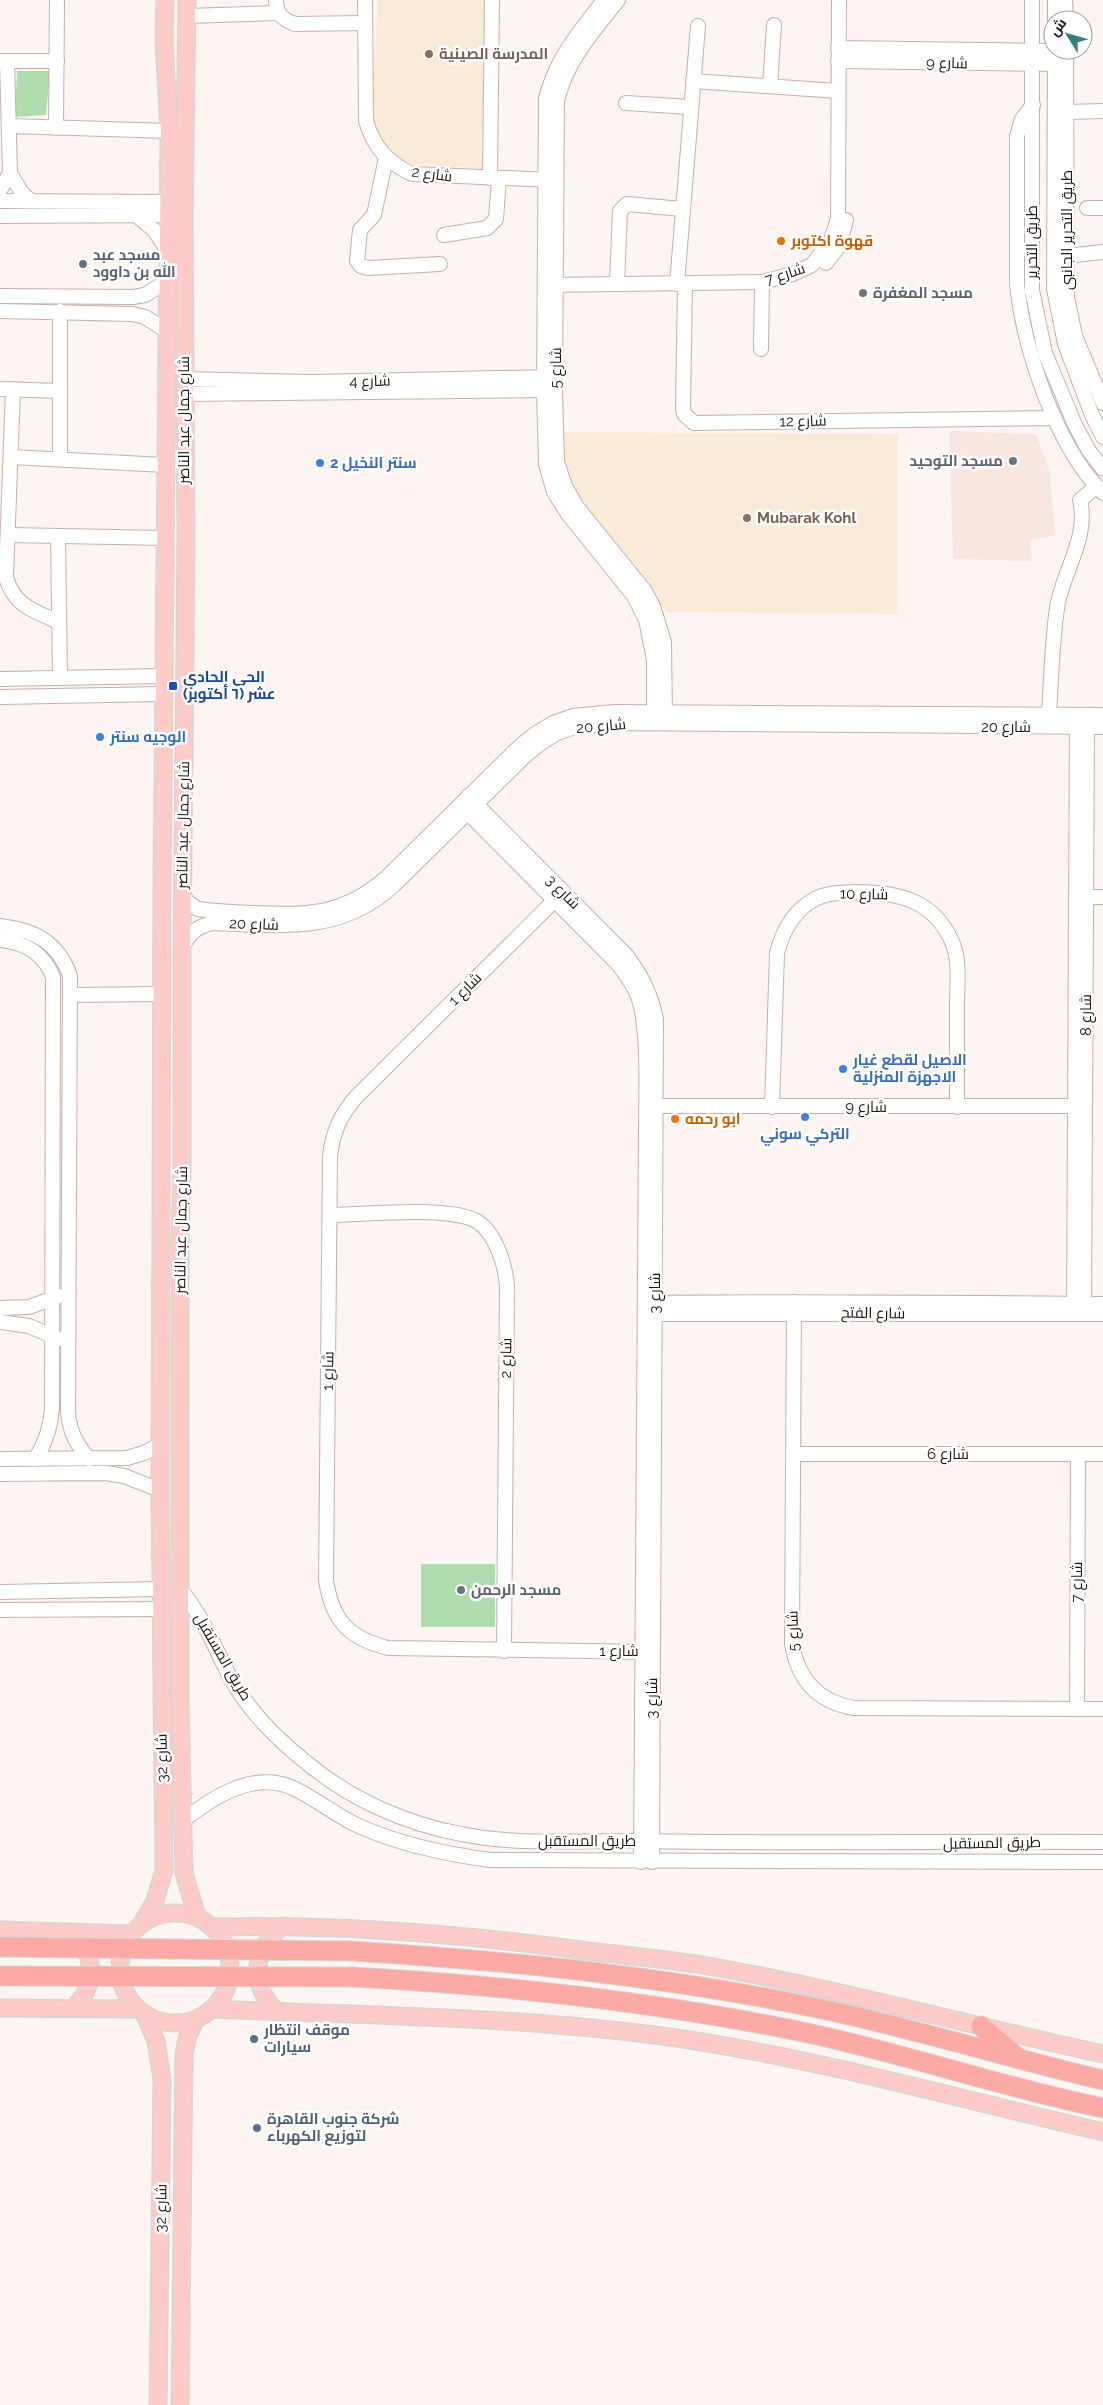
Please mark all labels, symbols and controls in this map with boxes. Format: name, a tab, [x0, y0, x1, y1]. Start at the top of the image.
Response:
north arrow	[1043, 10, 1093, 60]
text: ش	[1046, 15, 1070, 40]
place label: المدرسة الصينية	[439, 45, 548, 63]
marker: المدرسة الصينية	[423, 48, 435, 60]
street label: شارع 9	[926, 54, 968, 74]
street label: شارع 2	[410, 163, 453, 187]
street label: طريق التحرير الجانبى	[1058, 170, 1077, 290]
street label: طريق التحرير	[1023, 205, 1042, 280]
place label: قهوة اكتوبر	[790, 232, 873, 250]
marker: قهوة اكتوبر	[775, 235, 787, 247]
place label: مسجد عبد الله بن داوود	[93, 246, 176, 281]
marker: مسجد عبد الله بن داوود	[77, 258, 89, 270]
street label: شارع 7	[763, 259, 808, 291]
place label: مسجد المغفرة	[873, 284, 973, 302]
marker: مسجد المغفرة	[857, 287, 869, 299]
street label: شارع 5	[547, 347, 567, 389]
street label: شارع جمال عبد الناصر	[175, 356, 195, 485]
street label: شارع 4	[349, 372, 391, 392]
street label: شارع 12	[779, 412, 827, 432]
place label: مسجد التوحيد	[910, 452, 1003, 470]
place label: سنتر النخيل 2	[330, 454, 417, 472]
marker: مسجد التوحيد	[1007, 455, 1019, 467]
marker: سنتر النخيل 2	[314, 457, 326, 469]
place label: Mubarak Kohl	[757, 509, 856, 527]
marker: Mubarak Kohl	[741, 512, 753, 524]
place label: الحي الحادي عشر (٦ أكتوبر)	[183, 668, 275, 703]
marker: الحي الحادي عشر (٦ أكتوبر)	[167, 680, 179, 692]
street label: شارع 20	[575, 715, 627, 739]
street label: شارع 20	[981, 718, 1031, 738]
place label: الوجيه سنتر	[109, 728, 186, 746]
marker: الوجيه سنتر	[94, 731, 106, 743]
street label: شارع جمال عبد الناصر	[173, 761, 195, 890]
street label: شارع 3	[541, 871, 584, 914]
street label: شارع 10	[840, 885, 888, 905]
street label: شارع 20	[229, 914, 279, 936]
street label: شارع 1	[445, 969, 487, 1011]
street label: شارع 8	[1077, 994, 1097, 1036]
place label: الاصيل لقطع غيار الاجهزة المنزلية	[852, 1051, 967, 1086]
marker: الاصيل لقطع غيار الاجهزة المنزلية	[837, 1063, 849, 1075]
street label: شارع 9	[845, 1098, 887, 1118]
place label: ابو رحمه	[685, 1110, 741, 1128]
marker: التركي سوني	[799, 1111, 811, 1123]
marker: ابو رحمه	[669, 1113, 681, 1125]
place label: التركي سوني	[760, 1125, 850, 1146]
street label: شارع جمال عبد الناصر	[171, 1166, 193, 1295]
street label: شارع 3	[646, 1273, 666, 1313]
street label: شارع الفتح	[841, 1303, 905, 1325]
street label: شارع 2	[497, 1337, 517, 1379]
street label: شارع 1	[319, 1351, 339, 1391]
street label: شارع 6	[927, 1445, 969, 1465]
street label: شارع 7	[1068, 1562, 1088, 1602]
place label: مسجد الرحمن	[471, 1581, 561, 1599]
marker: مسجد الرحمن	[455, 1584, 467, 1596]
street label: طريق المستقبل	[190, 1610, 255, 1705]
street label: شارع 5	[783, 1610, 805, 1652]
street label: شارع 1	[599, 1642, 639, 1662]
street label: شارع 3	[643, 1678, 663, 1718]
street label: شارع 32	[153, 1733, 173, 1783]
street label: طريق المستقبل	[538, 1832, 636, 1851]
street label: طريق المستقبل	[943, 1833, 1041, 1854]
place label: موقف انتظار سيارات	[263, 2021, 350, 2056]
marker: موقف انتظار سيارات	[248, 2033, 260, 2045]
place label: شركة جنوب القاهرة لتوزيع الكهرباء	[267, 2110, 399, 2146]
marker: شركة جنوب القاهرة لتوزيع الكهرباء	[251, 2122, 263, 2134]
street label: شارع 32	[152, 2183, 172, 2233]

